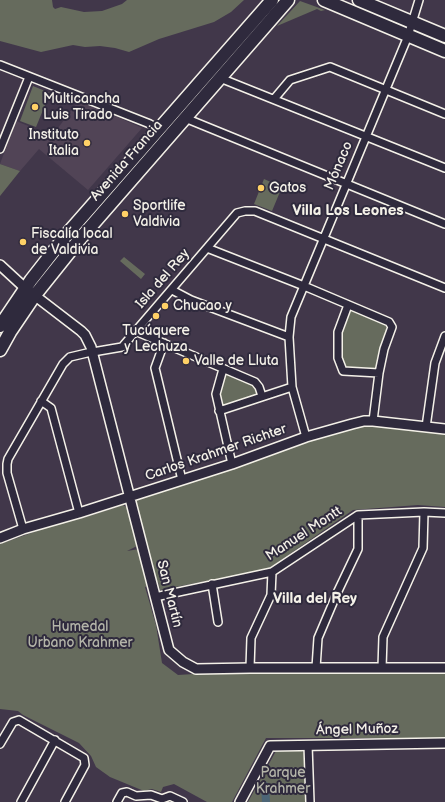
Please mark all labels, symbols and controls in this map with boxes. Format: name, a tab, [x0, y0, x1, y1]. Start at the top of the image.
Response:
place label: Multicancha Luis Tirado	[43, 91, 120, 124]
marker: Multicancha Luis Tirado	[30, 102, 40, 112]
street label: Avenida Francia	[87, 117, 167, 205]
place label: Instituto Italia	[28, 127, 79, 160]
marker: Instituto Italia	[82, 138, 92, 148]
street label: Mónaco	[321, 139, 357, 193]
place label: Gatos	[269, 180, 306, 196]
marker: Gatos	[256, 183, 266, 193]
place label: Sportlife Valdivia	[133, 198, 186, 230]
district label: Villa Los Leones	[292, 202, 404, 220]
marker: Sportlife Valdivia	[120, 209, 130, 219]
place label: Fiscalía local de Valdivia	[31, 226, 113, 258]
marker: Fiscalía local de Valdivia	[18, 237, 28, 247]
street label: Isla del Rey	[132, 246, 194, 312]
place label: Chucao y	[173, 298, 232, 314]
marker: Chucao y	[160, 301, 170, 311]
marker: Tucúquere y Lechuza	[151, 311, 161, 321]
place label: Tucúquere y Lechuza	[122, 323, 190, 356]
place label: Valle de Lluta	[194, 353, 279, 369]
marker: Valle de Lluta	[181, 356, 191, 366]
street label: Carlos Krahmer Richter	[143, 421, 289, 485]
street label: Manuel Montt	[263, 503, 345, 565]
street label: San Martín	[153, 559, 185, 629]
district label: Villa del Rey	[273, 590, 357, 608]
park label: Humedal Urbano Krahmer	[27, 619, 133, 652]
street label: Ángel Muñoz	[316, 721, 398, 739]
park label: Parque Krahmer	[256, 765, 310, 798]

